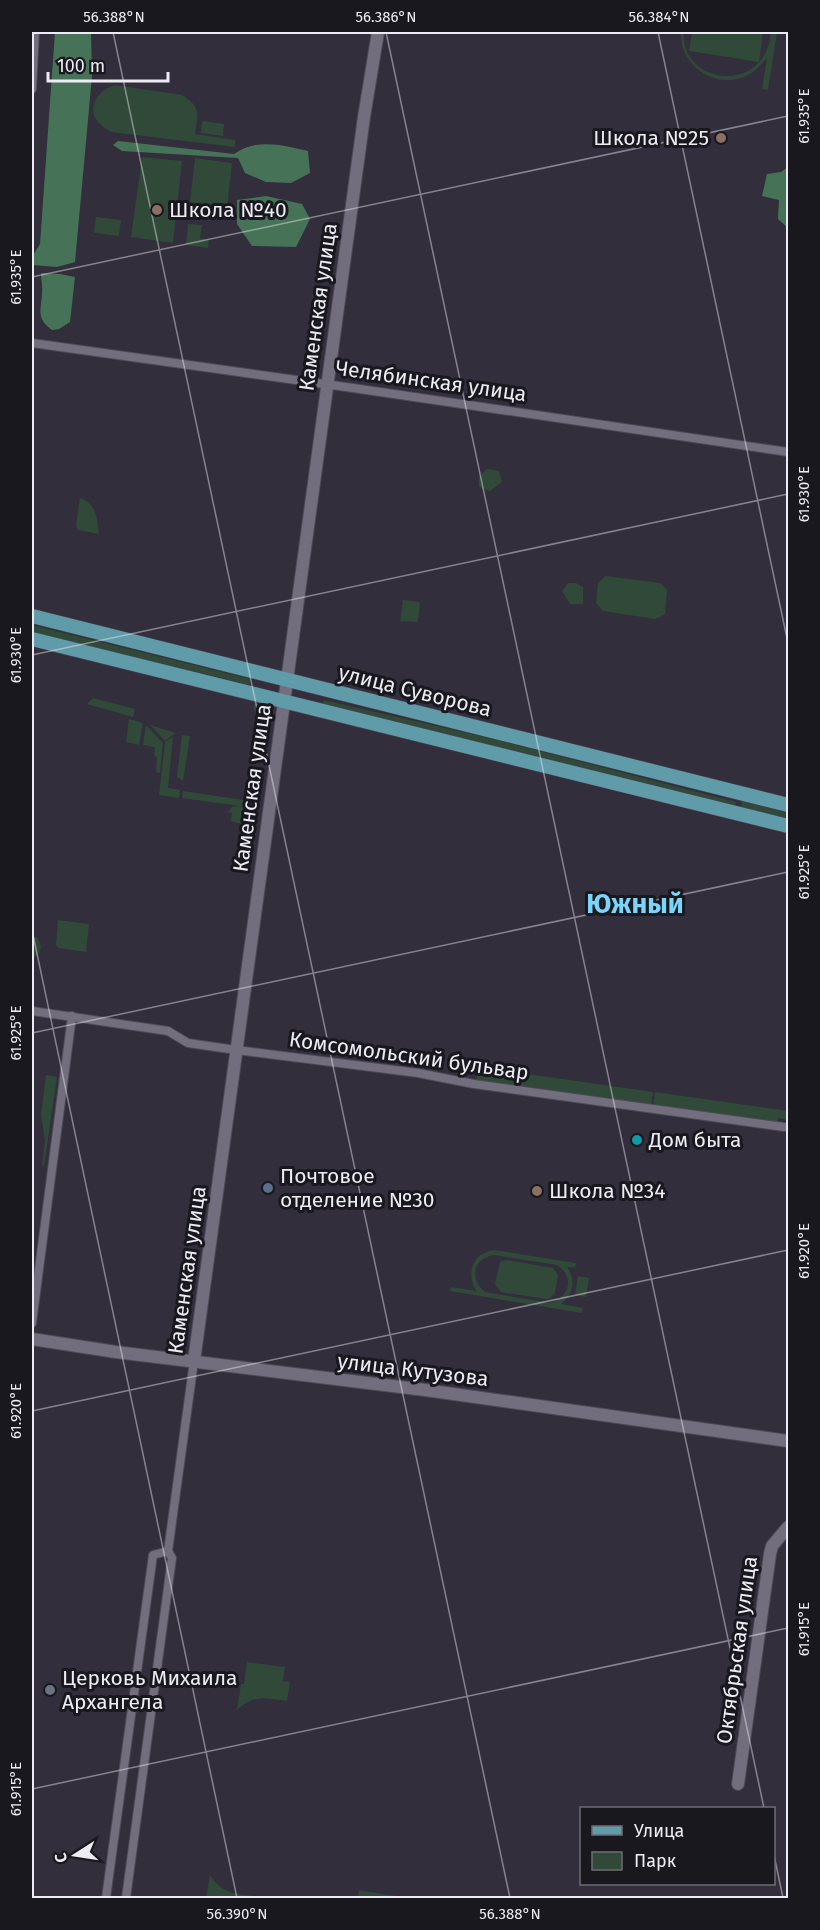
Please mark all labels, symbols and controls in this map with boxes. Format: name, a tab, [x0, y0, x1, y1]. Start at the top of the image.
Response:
text: 56.388°N	[83, 8, 145, 26]
text: 56.386°N	[356, 8, 416, 26]
text: 56.384°N	[628, 8, 690, 26]
scale bar	[48, 45, 168, 83]
text: 100 m	[57, 55, 105, 77]
text: 61.935°E	[795, 88, 813, 144]
place label: Школа №25	[593, 125, 709, 151]
marker: Школа №25	[714, 131, 728, 145]
place label: Школа №40	[169, 197, 287, 223]
marker: Школа №40	[150, 203, 164, 217]
street label: Каменская улица	[293, 221, 343, 393]
text: 61.935°E	[7, 249, 25, 305]
street label: Челябинская улица	[334, 355, 528, 407]
text: 61.930°E	[795, 466, 813, 522]
text: 61.930°E	[7, 627, 25, 683]
street label: улица Суворова	[336, 659, 494, 723]
street label: Каменская улица	[227, 702, 277, 874]
text: 61.925°E	[795, 844, 813, 900]
district label: Южный	[586, 888, 684, 920]
text: 61.925°E	[7, 1005, 25, 1061]
street label: Комсомольский бульвар	[287, 1026, 531, 1086]
place label: Дом быта	[648, 1127, 741, 1153]
marker: Дом быта	[630, 1133, 644, 1147]
place label: Почтовое отделение №30	[280, 1163, 434, 1213]
place label: Школа №34	[549, 1178, 665, 1204]
marker: Почтовое отделение №30	[261, 1181, 275, 1195]
street label: Каменская улица	[162, 1184, 212, 1356]
marker: Школа №34	[530, 1184, 544, 1198]
text: 61.920°E	[795, 1223, 813, 1279]
street label: улица Кутузова	[336, 1348, 490, 1392]
text: 61.920°E	[7, 1383, 25, 1439]
street label: Октябрьская улица	[711, 1555, 763, 1745]
text: 61.915°E	[795, 1602, 813, 1656]
place label: Церковь Михаила Архангела	[62, 1665, 237, 1715]
marker: Церковь Михаила Архангела	[43, 1683, 57, 1697]
text: 61.915°E	[7, 1762, 25, 1816]
legend	[580, 1807, 775, 1885]
text: Улица	[634, 1820, 684, 1842]
north arrow	[45, 1825, 105, 1885]
text: Парк	[634, 1850, 677, 1872]
text: С	[50, 1851, 71, 1864]
text: 56.390°N	[207, 1905, 267, 1923]
text: 56.388°N	[479, 1905, 541, 1923]

